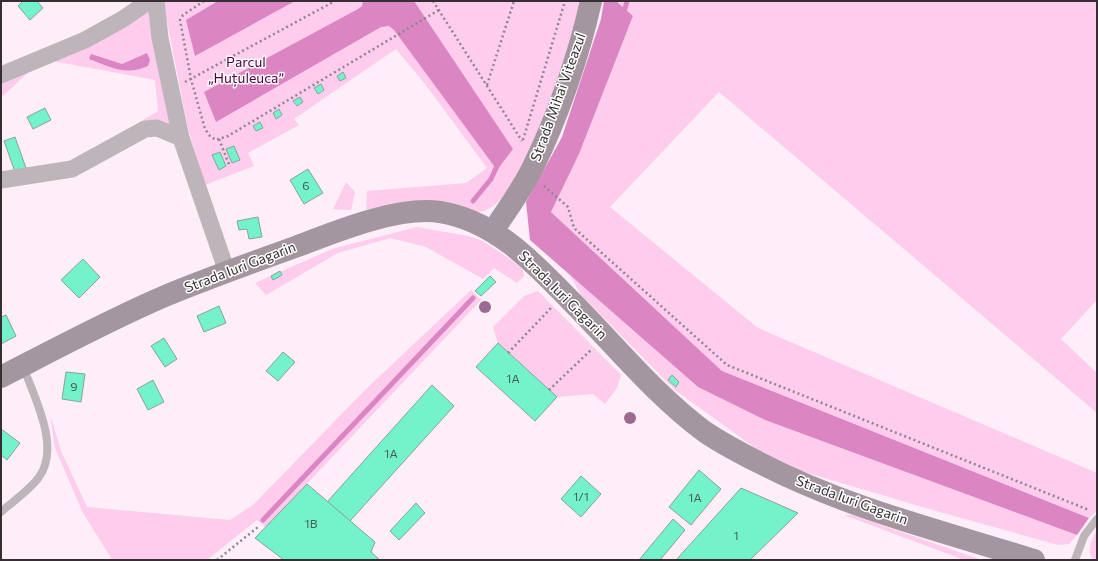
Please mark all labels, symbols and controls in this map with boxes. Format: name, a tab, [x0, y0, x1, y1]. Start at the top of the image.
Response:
street label: Strada Mihai Viteazul	[526, 30, 589, 163]
park label: Parcul „Huțuleuca”	[208, 53, 284, 87]
house number: 6	[302, 178, 310, 192]
street label: Strada Iuri Gagarin	[182, 237, 298, 296]
street label: Strada Iuri Gagarin	[516, 247, 611, 342]
house number: 1A	[506, 371, 520, 385]
house number: 9	[70, 379, 78, 393]
house number: 1A	[384, 446, 398, 460]
street label: Strada Iuri Gagarin	[794, 471, 910, 528]
house number: 1/1	[573, 489, 589, 503]
house number: 1A	[688, 490, 702, 504]
house number: 1B	[305, 516, 318, 530]
house number: 1	[733, 528, 739, 542]

